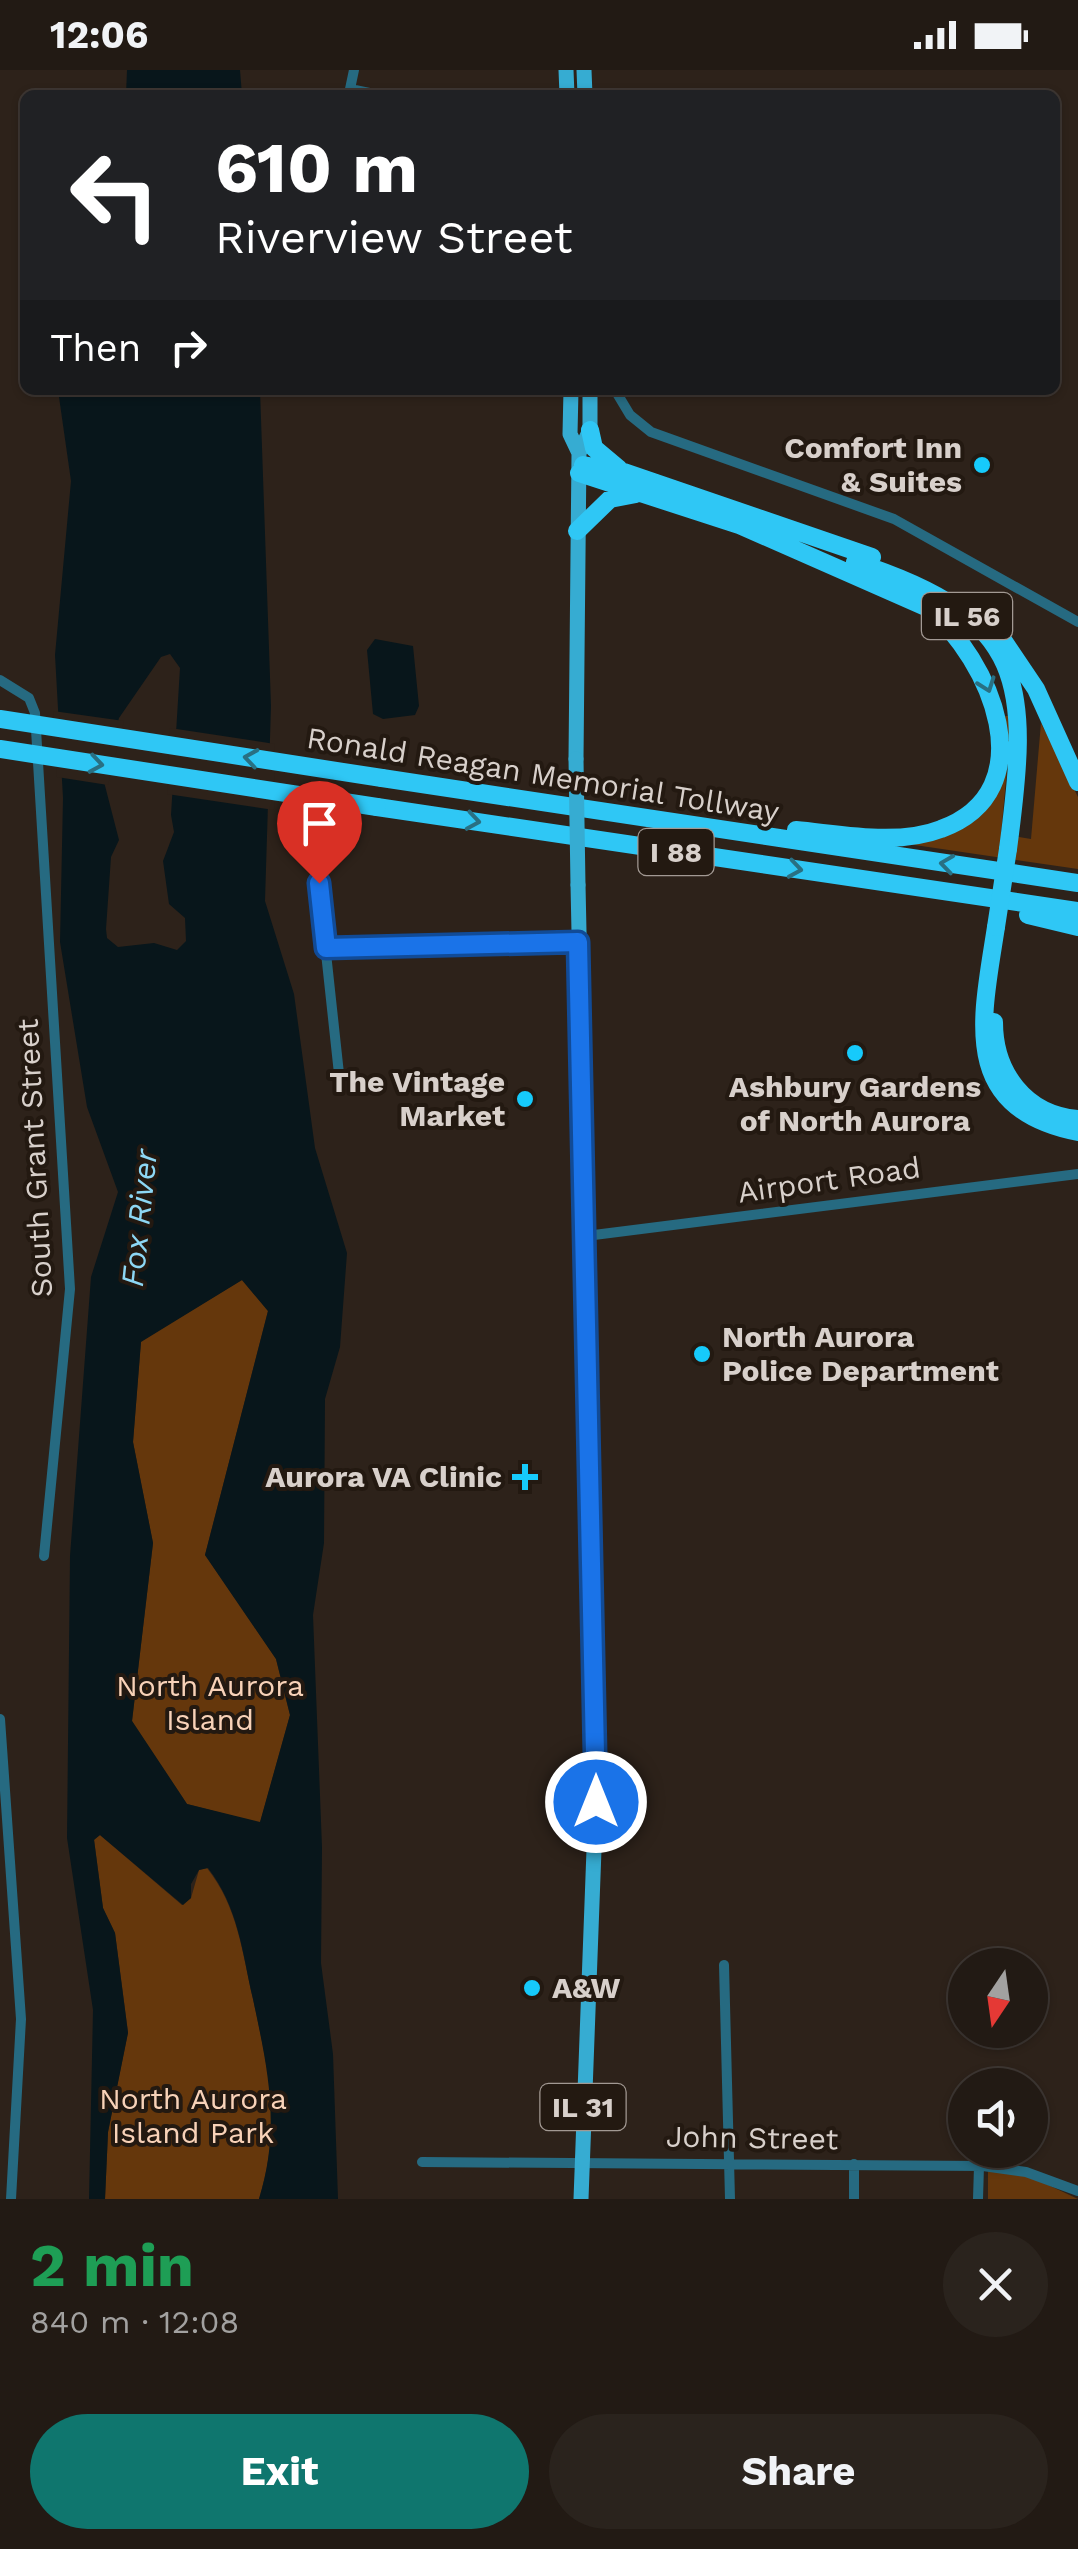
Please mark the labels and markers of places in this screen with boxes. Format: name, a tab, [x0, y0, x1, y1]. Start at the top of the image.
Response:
place label: Comfort Inn & Suites	[784, 430, 962, 499]
marker: Comfort Inn & Suites	[971, 454, 993, 476]
pin	[277, 781, 362, 884]
marker: Ashbury Gardens of North Aurora	[844, 1042, 866, 1064]
place label: The Vintage Market	[329, 1064, 505, 1133]
place label: Ashbury Gardens of North Aurora	[729, 1069, 981, 1138]
marker: The Vintage Market	[514, 1088, 536, 1110]
place label: North Aurora Police Department	[722, 1319, 999, 1388]
marker: North Aurora Police Department	[691, 1343, 713, 1365]
place label: Aurora VA Clinic	[265, 1459, 502, 1494]
marker: Aurora VA Clinic	[512, 1464, 538, 1490]
place label: A&W	[552, 1970, 621, 2005]
marker: A&W	[521, 1977, 543, 1999]

